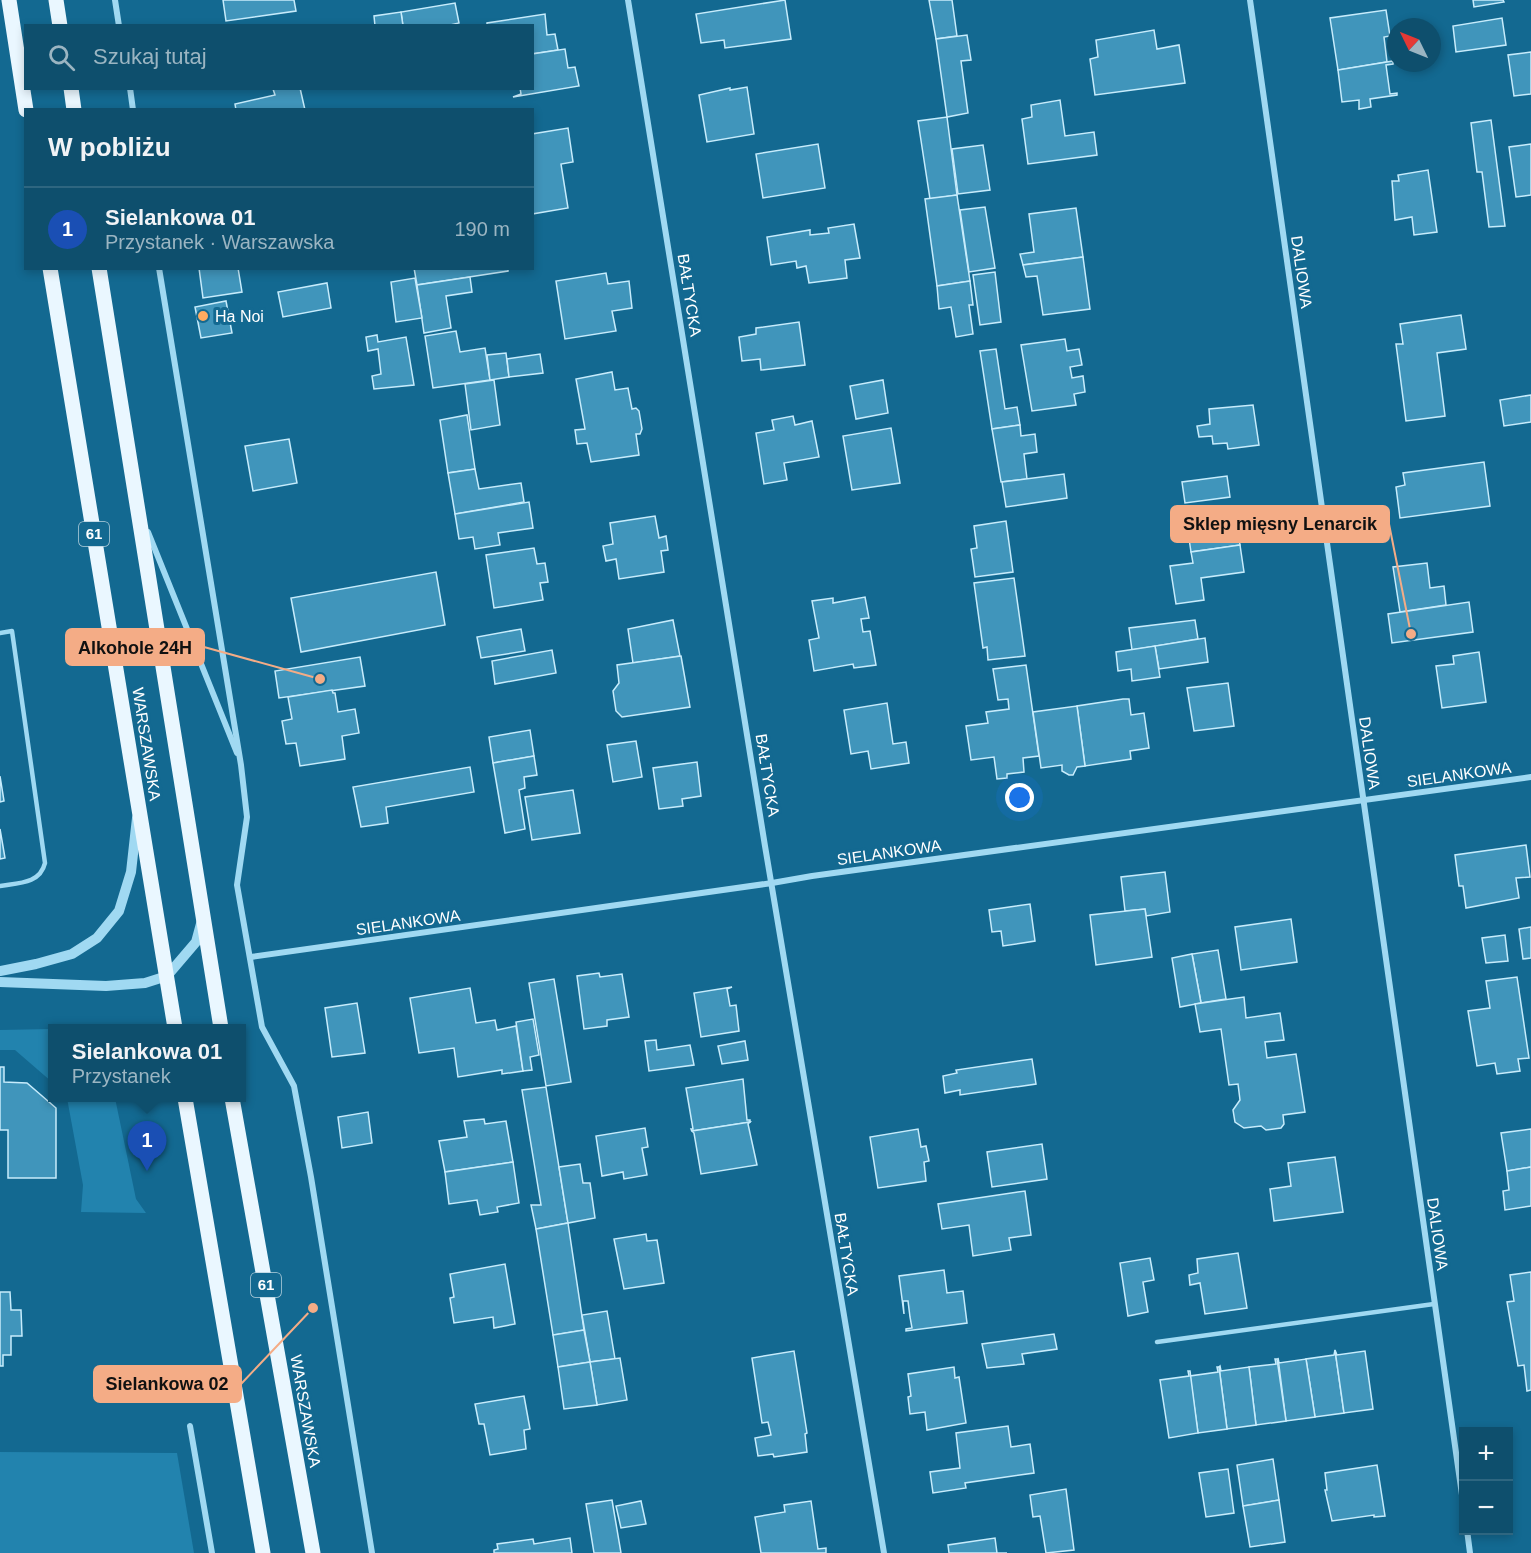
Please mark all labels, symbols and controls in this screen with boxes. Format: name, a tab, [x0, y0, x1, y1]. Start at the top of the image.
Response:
north arrow	[1387, 18, 1441, 72]
search box	[24, 24, 534, 90]
icon: search	[45, 41, 78, 74]
text: Szukaj tutaj	[93, 44, 207, 69]
text: W pobliżu	[48, 132, 171, 162]
text: Sielankowa 01	[105, 205, 255, 230]
text: 1	[62, 218, 73, 240]
text: 190 m	[454, 218, 510, 240]
text: Przystanek · Warszawska	[105, 231, 334, 253]
street label: DALIOWA	[1288, 235, 1315, 310]
street label: BAŁTYCKA	[675, 252, 704, 338]
place label: Ha Noi	[215, 308, 264, 325]
marker: Ha Noi	[196, 309, 210, 323]
callout: Sklep mięsny Lenarcik	[1171, 506, 1389, 542]
text: Sklep mięsny Lenarcik	[1183, 514, 1378, 534]
road number: 61	[79, 522, 109, 546]
callout: Alkohole 24H	[66, 629, 204, 665]
text: Alkohole 24H	[78, 638, 192, 658]
street label: WARSZAWSKA	[129, 686, 164, 802]
street label: DALIOWA	[1356, 716, 1383, 791]
street label: BAŁTYCKA	[753, 732, 782, 818]
street label: SIELANKOWA	[1406, 759, 1513, 790]
your location	[1005, 783, 1034, 812]
street label: SIELANKOWA	[836, 837, 943, 868]
street label: SIELANKOWA	[355, 907, 462, 938]
popup	[48, 1024, 246, 1102]
text: Sielankowa 01	[72, 1039, 222, 1064]
text: Przystanek	[72, 1065, 171, 1087]
pin: 1	[128, 1122, 166, 1171]
street label: DALIOWA	[1424, 1197, 1451, 1272]
street label: BAŁTYCKA	[832, 1211, 861, 1297]
road number: 61	[251, 1273, 281, 1297]
street label: WARSZAWSKA	[287, 1353, 324, 1469]
callout: Sielankowa 02	[94, 1366, 241, 1402]
text: Sielankowa 02	[105, 1374, 229, 1394]
map controls	[1459, 1427, 1513, 1535]
button: +	[1459, 1427, 1513, 1481]
button: −	[1459, 1481, 1513, 1535]

